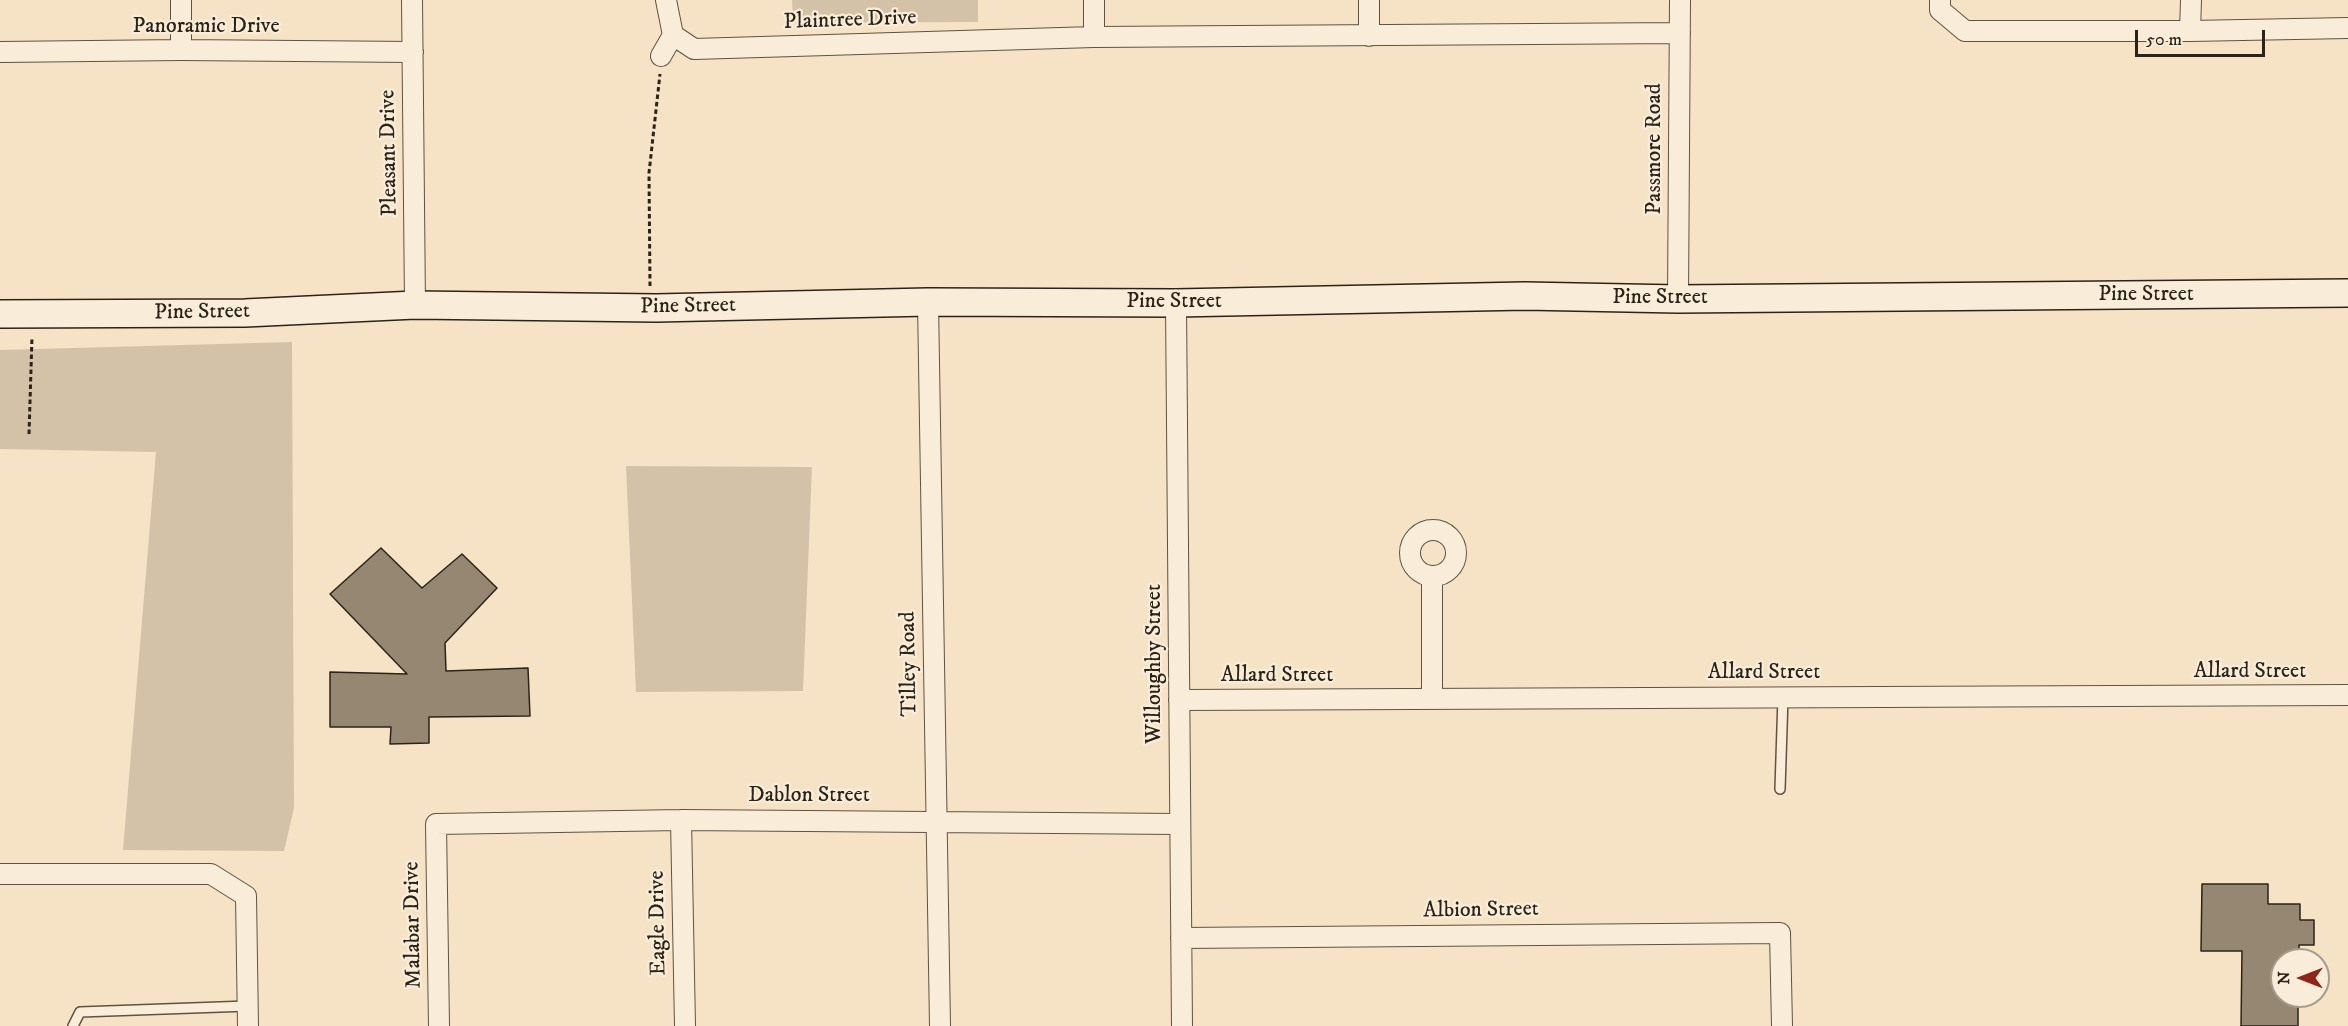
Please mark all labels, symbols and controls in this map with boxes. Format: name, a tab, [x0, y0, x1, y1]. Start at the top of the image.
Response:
street label: Plaintree Drive	[783, 5, 917, 37]
street label: Panoramic Drive	[132, 14, 280, 40]
scale bar	[2138, 18, 2268, 56]
text: 50 m	[2146, 29, 2182, 51]
street label: Passmore Road	[1642, 83, 1668, 215]
street label: Pleasant Drive	[376, 90, 404, 216]
street label: Pine Street	[2098, 282, 2194, 308]
street label: Pine Street	[1612, 285, 1708, 311]
street label: Pine Street	[1126, 289, 1222, 315]
street label: Pine Street	[640, 293, 736, 321]
street label: Pine Street	[154, 299, 250, 327]
street label: Willoughby Street	[1142, 584, 1168, 744]
street label: Tilley Road	[896, 611, 924, 717]
street label: Allard Street	[2194, 659, 2306, 685]
street label: Allard Street	[1708, 660, 1820, 686]
street label: Allard Street	[1221, 663, 1333, 689]
street label: Dablon Street	[748, 783, 870, 809]
street label: Malabar Drive	[400, 861, 428, 989]
street label: Eagle Drive	[645, 870, 673, 976]
street label: Albion Street	[1423, 897, 1539, 925]
north arrow	[2270, 948, 2330, 1008]
text: N	[2274, 971, 2294, 985]

